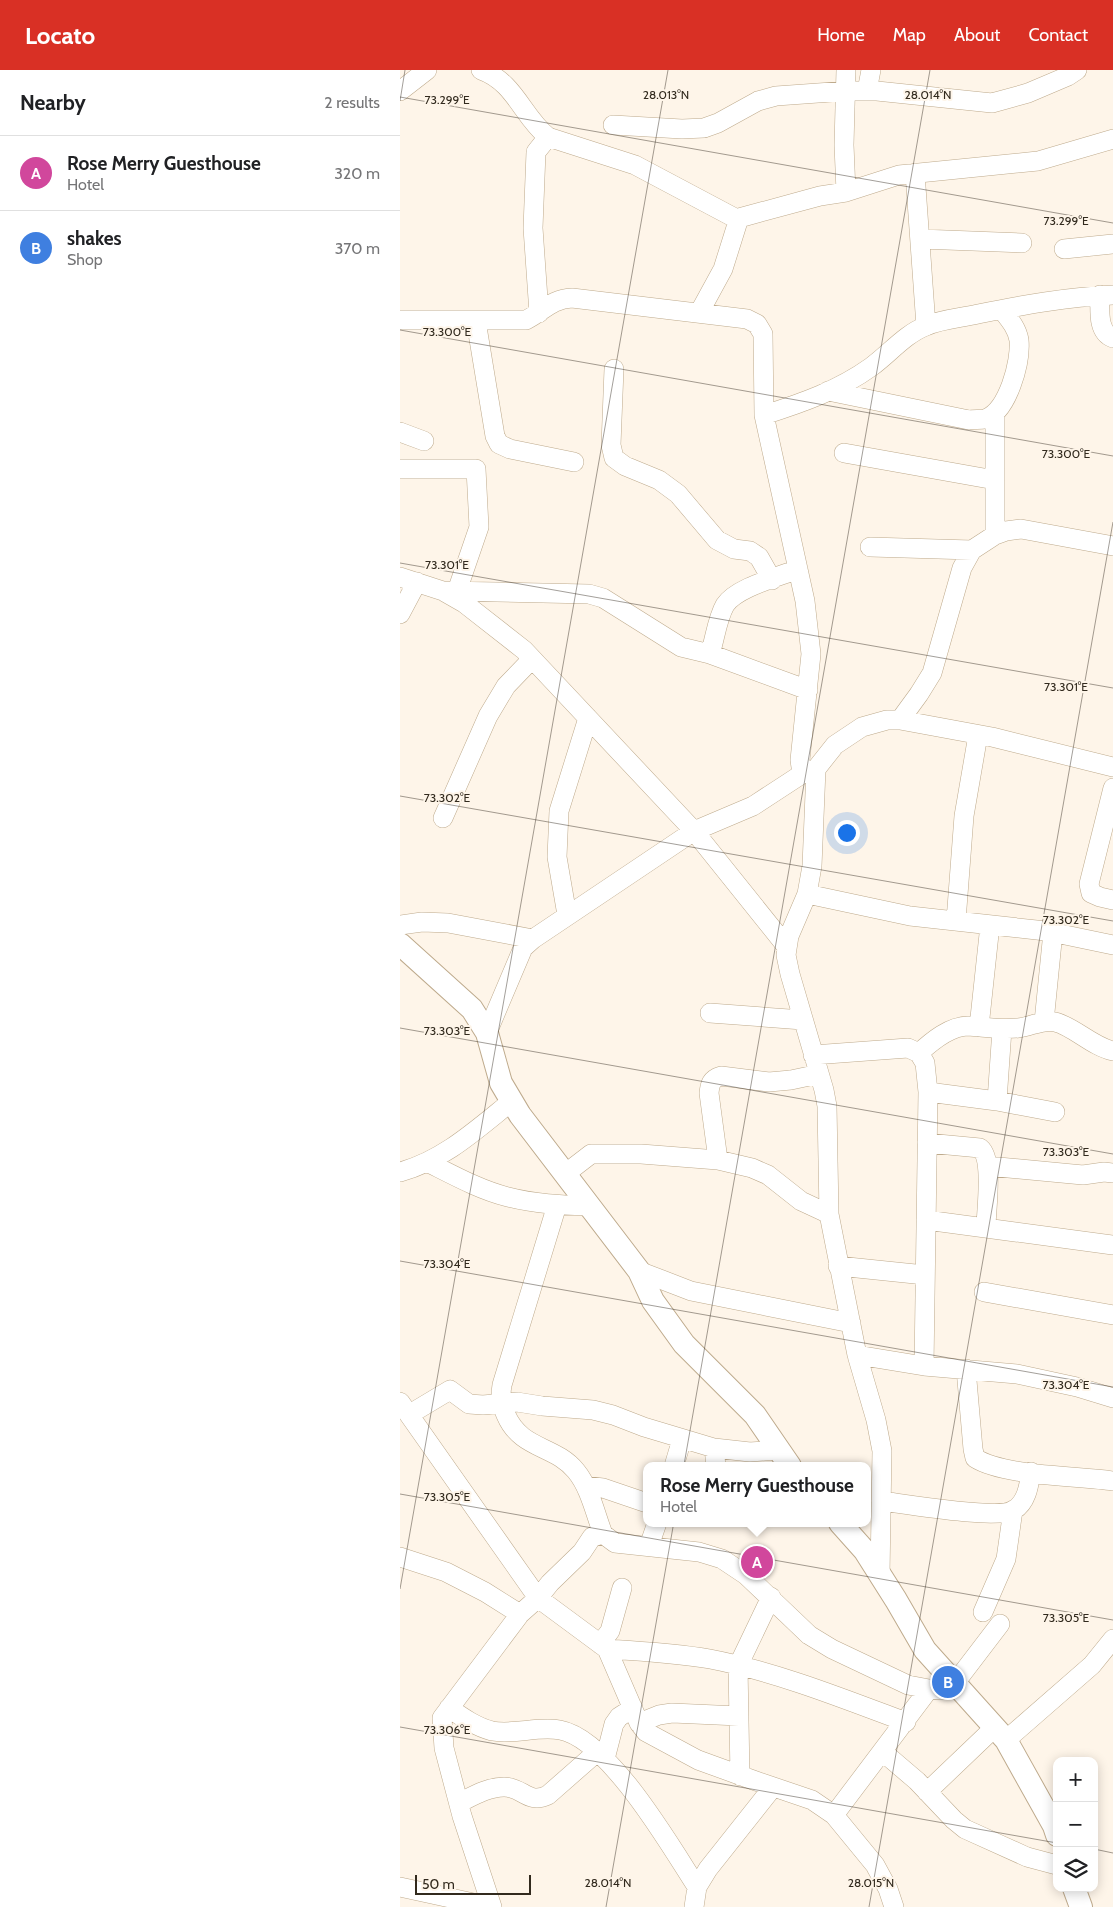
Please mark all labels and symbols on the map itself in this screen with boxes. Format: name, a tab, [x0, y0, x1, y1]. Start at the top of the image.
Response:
text: 28.013°N	[643, 87, 689, 102]
text: 28.014°N	[905, 87, 951, 102]
text: 73.299°E	[424, 92, 470, 107]
text: 73.299°E	[1043, 213, 1089, 228]
text: 73.300°E	[423, 324, 472, 339]
text: 73.300°E	[1042, 446, 1091, 461]
text: 73.301°E	[425, 557, 469, 572]
text: 73.301°E	[1044, 679, 1088, 694]
text: 73.302°E	[424, 790, 471, 805]
your location	[834, 820, 860, 846]
text: 73.302°E	[1043, 912, 1090, 927]
text: 73.303°E	[424, 1023, 471, 1038]
text: 73.303°E	[1043, 1144, 1090, 1159]
text: 73.304°E	[424, 1256, 471, 1271]
text: 73.304°E	[1043, 1377, 1090, 1392]
text: 73.305°E	[424, 1489, 471, 1504]
pin: A	[741, 1543, 773, 1581]
text: 73.305°E	[1043, 1610, 1090, 1625]
pin: B	[932, 1663, 964, 1701]
text: 73.306°E	[424, 1722, 471, 1737]
scale bar	[415, 1872, 531, 1895]
text: 28.014°N	[585, 1875, 631, 1890]
text: 28.015°N	[848, 1875, 894, 1890]

